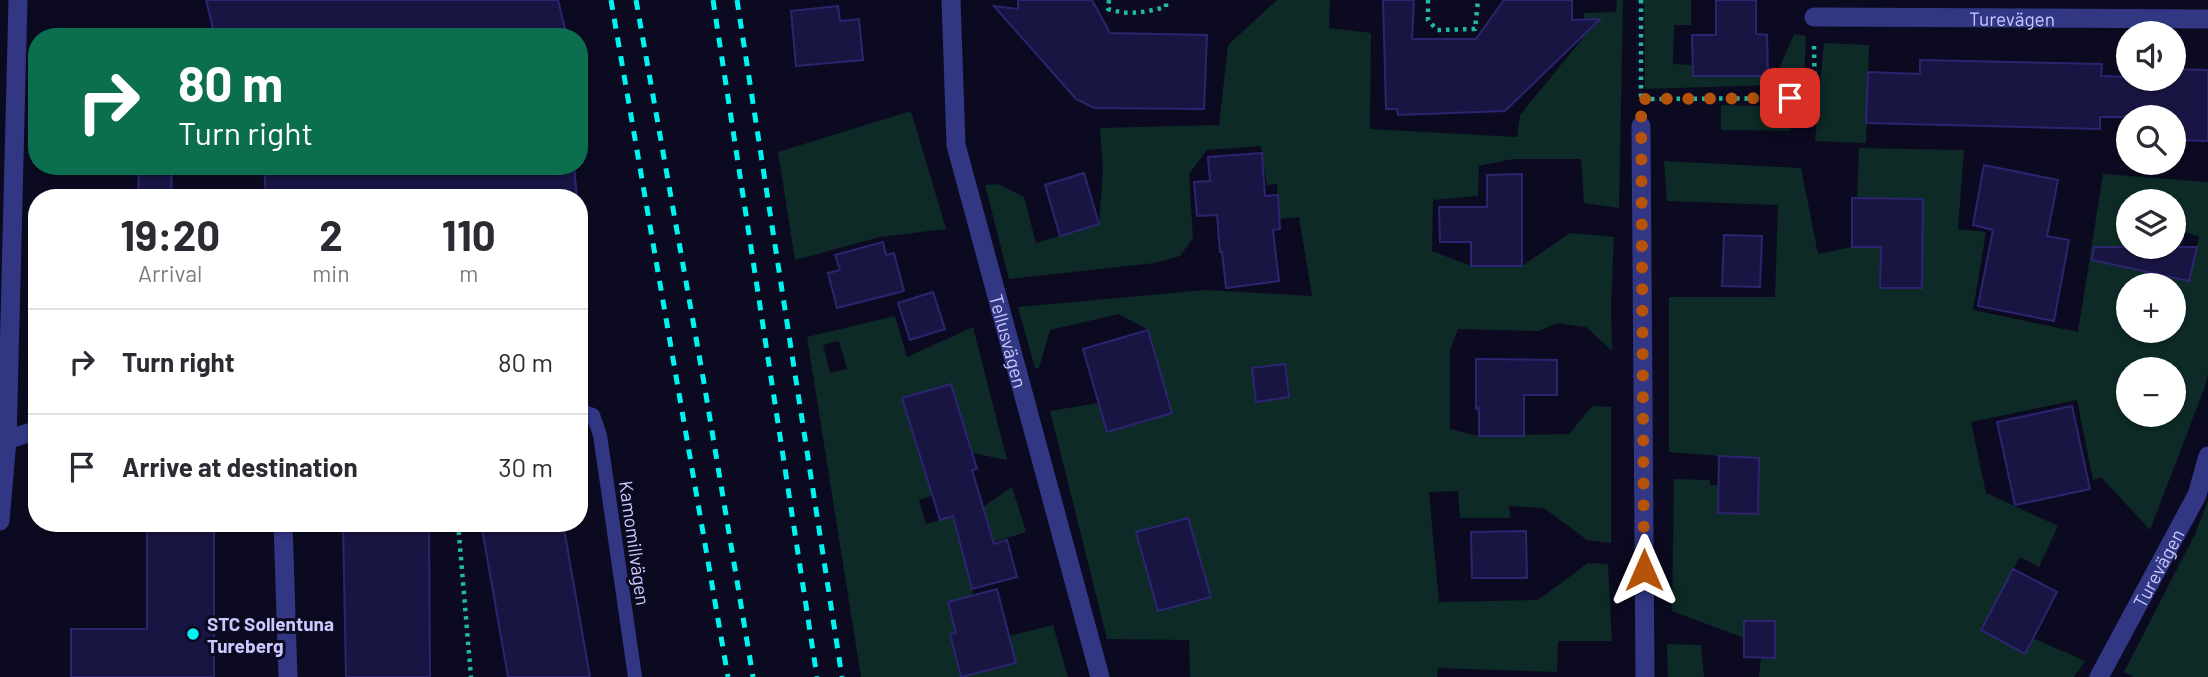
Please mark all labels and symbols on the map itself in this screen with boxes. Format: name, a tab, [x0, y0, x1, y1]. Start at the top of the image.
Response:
street label: Turevägen	[1969, 6, 2055, 30]
pin	[1760, 68, 1820, 128]
street label: Tellusvägen	[985, 291, 1033, 390]
street label: Kamomillvägen	[615, 479, 655, 607]
street label: Turevägen	[2127, 525, 2188, 611]
position arrow	[1607, 533, 1681, 607]
place label: STC Sollentuna Tureberg	[207, 612, 334, 657]
marker: STC Sollentuna Tureberg	[185, 626, 201, 642]

